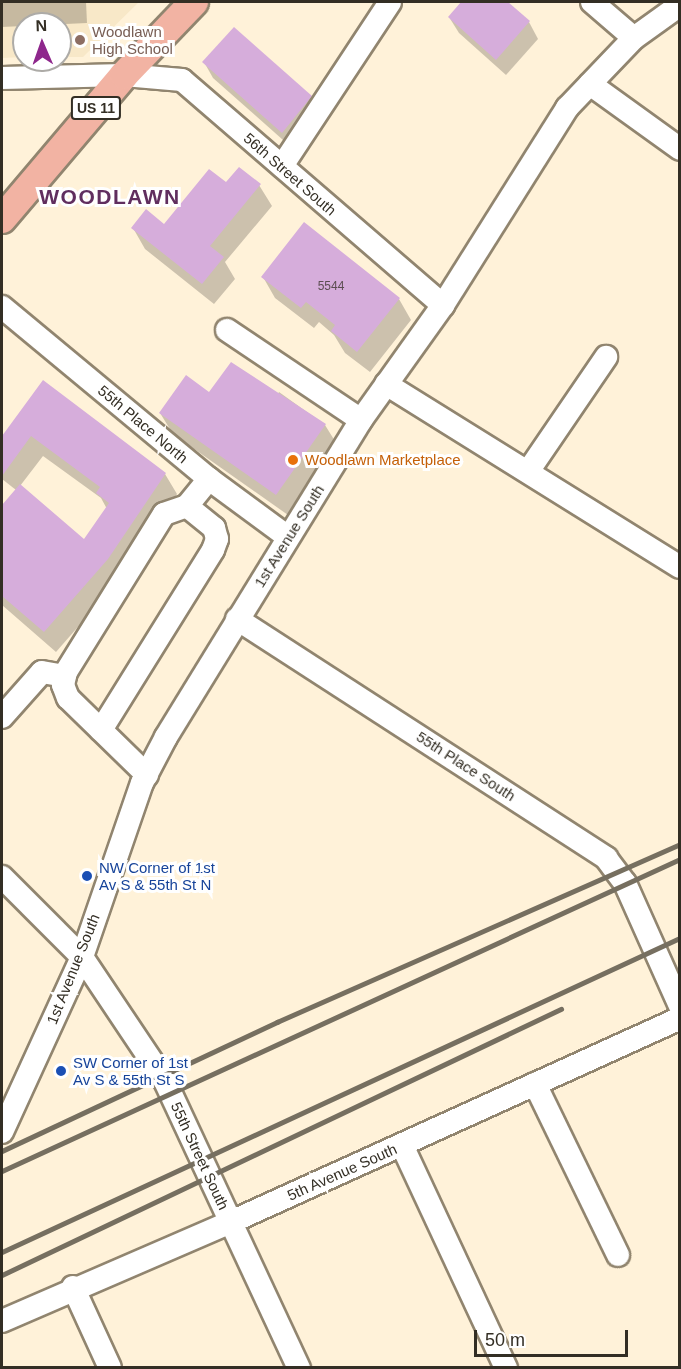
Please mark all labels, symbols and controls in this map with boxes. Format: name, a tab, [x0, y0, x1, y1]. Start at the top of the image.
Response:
north arrow	[12, 12, 72, 72]
text: N	[35, 17, 47, 34]
place label: Woodlawn High School	[92, 22, 173, 57]
marker: Woodlawn High School	[73, 33, 87, 47]
road number: US 11	[70, 97, 122, 119]
street label: 56th Street South	[240, 129, 340, 219]
district label: WOODLAWN	[39, 184, 181, 210]
house number: 5544	[318, 280, 344, 294]
street label: 55th Place North	[94, 381, 192, 467]
place label: Woodlawn Marketplace	[305, 451, 461, 469]
marker: Woodlawn Marketplace	[286, 453, 300, 467]
street label: 1st Avenue South	[250, 481, 328, 591]
street label: 55th Place South	[413, 727, 519, 805]
place label: NW Corner of 1st Av S & 55th St N	[99, 858, 215, 893]
marker: NW Corner of 1st Av S & 55th St N	[80, 869, 94, 883]
street label: 1st Avenue South	[43, 911, 103, 1027]
place label: SW Corner of 1st Av S & 55th St S	[73, 1053, 188, 1088]
marker: SW Corner of 1st Av S & 55th St S	[54, 1064, 68, 1078]
street label: 55th Street South	[167, 1099, 233, 1213]
street label: 5th Avenue South	[284, 1140, 400, 1204]
scale bar	[477, 1318, 632, 1356]
text: 50 m	[485, 1330, 525, 1350]

